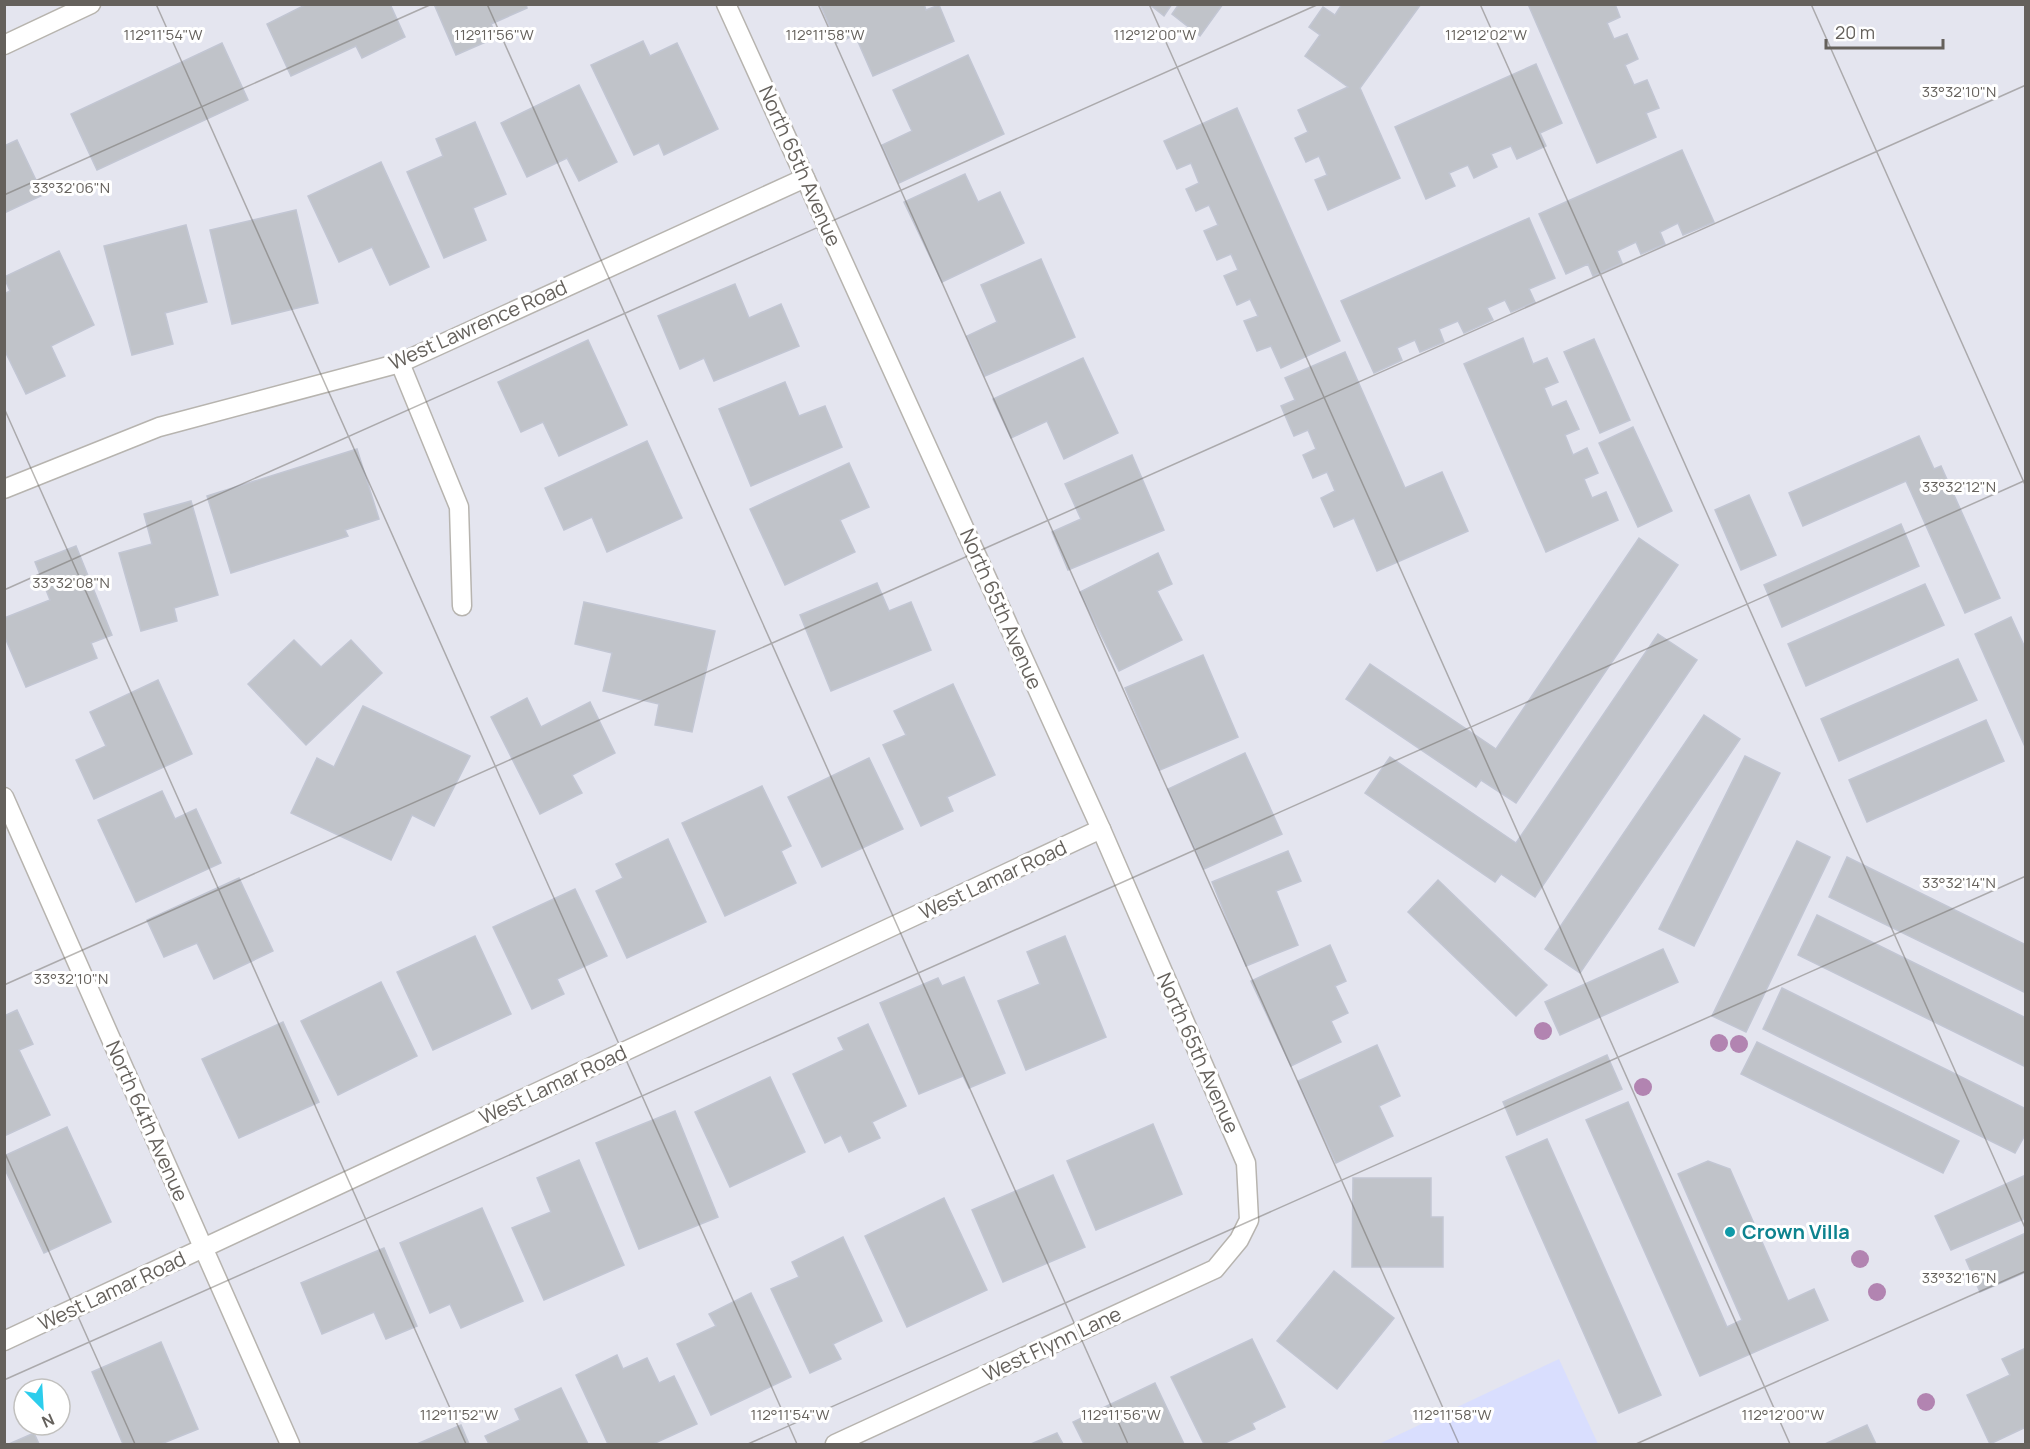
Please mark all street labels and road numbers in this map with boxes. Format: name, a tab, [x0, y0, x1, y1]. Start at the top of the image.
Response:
street label: North 65th Avenue	[753, 81, 848, 250]
street label: West Lawrence Road	[385, 273, 571, 376]
street label: North 65th Avenue	[954, 524, 1049, 693]
street label: West Lamar Road	[915, 834, 1071, 926]
street label: North 65th Avenue	[1151, 968, 1246, 1137]
street label: North 64th Avenue	[100, 1036, 195, 1205]
street label: West Lamar Road	[475, 1039, 631, 1131]
street label: West Lamar Road	[34, 1245, 190, 1337]
street label: West Flynn Lane	[978, 1300, 1125, 1387]

